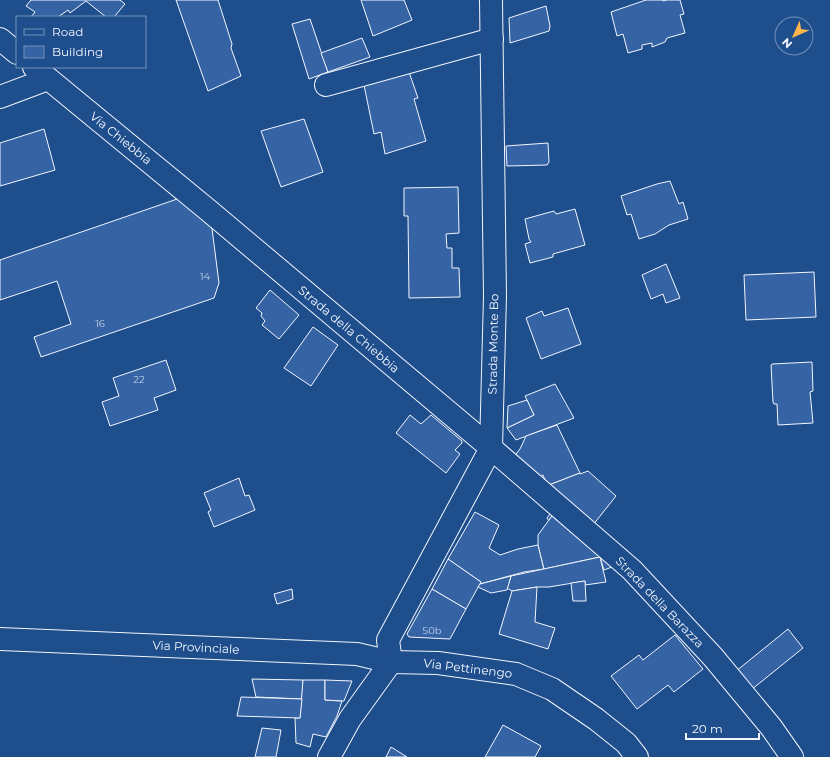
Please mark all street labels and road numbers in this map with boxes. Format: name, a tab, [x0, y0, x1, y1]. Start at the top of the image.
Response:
street label: Via Chiebbia	[87, 108, 155, 168]
street label: Strada della Chiebbia	[295, 282, 403, 376]
street label: Strada Monte Bo	[485, 294, 501, 394]
street label: Strada della Barazza	[613, 553, 707, 651]
street label: Via Provinciale	[152, 637, 240, 657]
street label: Via Pettinengo	[423, 655, 513, 681]

